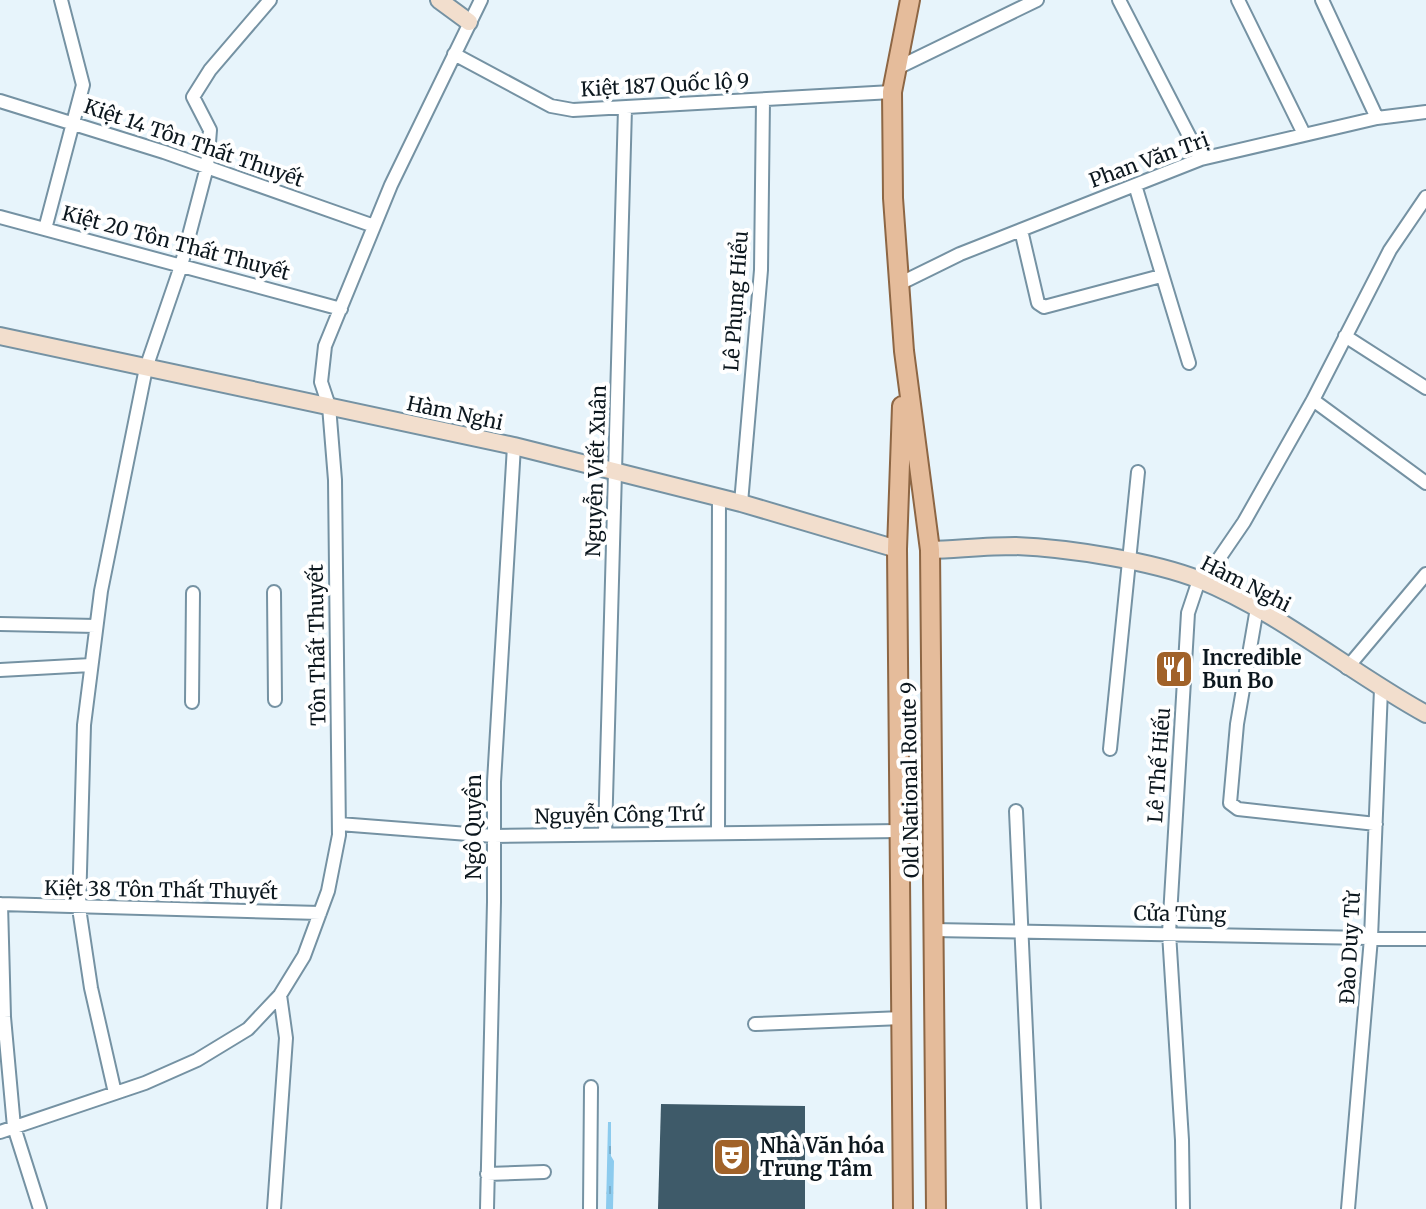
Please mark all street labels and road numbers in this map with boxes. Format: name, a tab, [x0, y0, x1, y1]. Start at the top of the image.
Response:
street label: Kiệt 187 Quốc lộ 9	[580, 68, 750, 101]
street label: Kiệt 14 Tôn Thất Thuyết	[81, 93, 308, 192]
street label: Phan Văn Trị	[1086, 126, 1212, 193]
street label: Kiệt 20 Tôn Thất Thuyết	[59, 200, 293, 285]
street label: Lê Phụng Hiểu	[716, 230, 753, 372]
street label: Nguyễn Viết Xuân	[579, 385, 611, 557]
street label: Hàm Nghi	[405, 390, 506, 435]
street label: Hàm Nghi	[1197, 550, 1295, 617]
street label: Tôn Thất Thuyết	[303, 564, 330, 726]
street label: Old National Route 9	[895, 682, 924, 878]
street label: Lê Thế Hiếu	[1142, 706, 1175, 823]
street label: Ngô Quyền	[461, 774, 486, 880]
street label: Nguyễn Công Trứ	[534, 800, 705, 828]
street label: Kiệt 38 Tôn Thất Thuyết	[44, 875, 278, 904]
street label: Đào Duy Từ	[1334, 890, 1365, 1005]
street label: Cửa Tùng	[1133, 900, 1227, 927]

